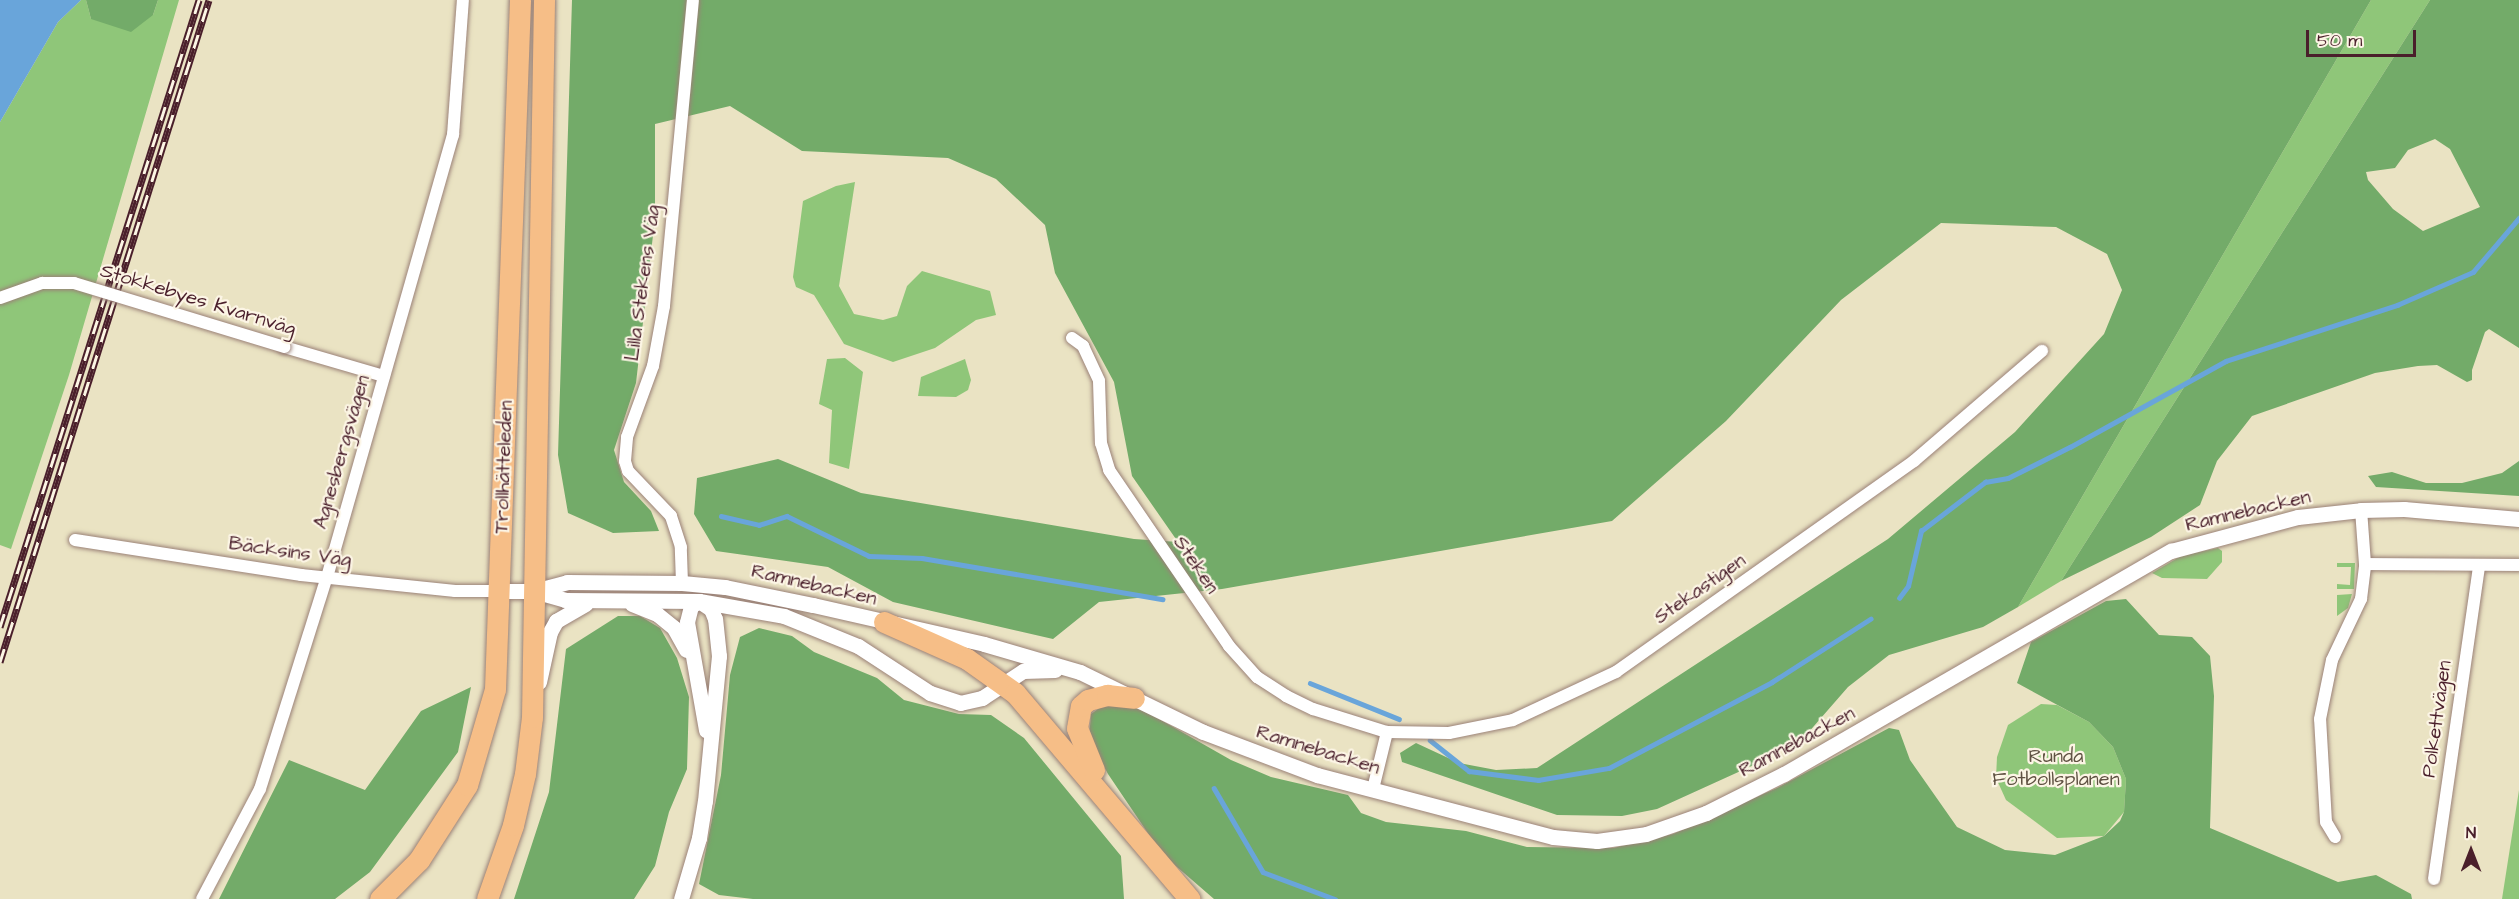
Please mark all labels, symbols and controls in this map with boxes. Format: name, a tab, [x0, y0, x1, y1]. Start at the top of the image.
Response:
scale bar	[2309, 18, 2418, 56]
text: 50 m	[2317, 28, 2362, 53]
street label: Lilla Stekens Väg	[620, 203, 666, 363]
street label: Stokkebyes Kvarnväg	[97, 259, 299, 341]
street label: Agnesbergsvägen	[309, 372, 375, 532]
street label: Trollhätteleden	[490, 400, 518, 534]
street label: Ramnebacken	[2183, 485, 2313, 537]
street label: Steken	[1168, 531, 1224, 599]
street label: Bäcksins Väg	[227, 532, 353, 572]
street label: Stekastigen	[1649, 549, 1751, 629]
street label: Ramnebacken	[749, 559, 879, 611]
street label: Polkettvägen	[2417, 659, 2457, 779]
street label: Ramnebacken	[1735, 701, 1859, 783]
street label: Ramnebacken	[1253, 720, 1383, 780]
park label: Runda Fotbollsplanen	[1992, 745, 2120, 792]
north arrow	[2441, 821, 2501, 881]
text: N	[2466, 822, 2476, 844]

